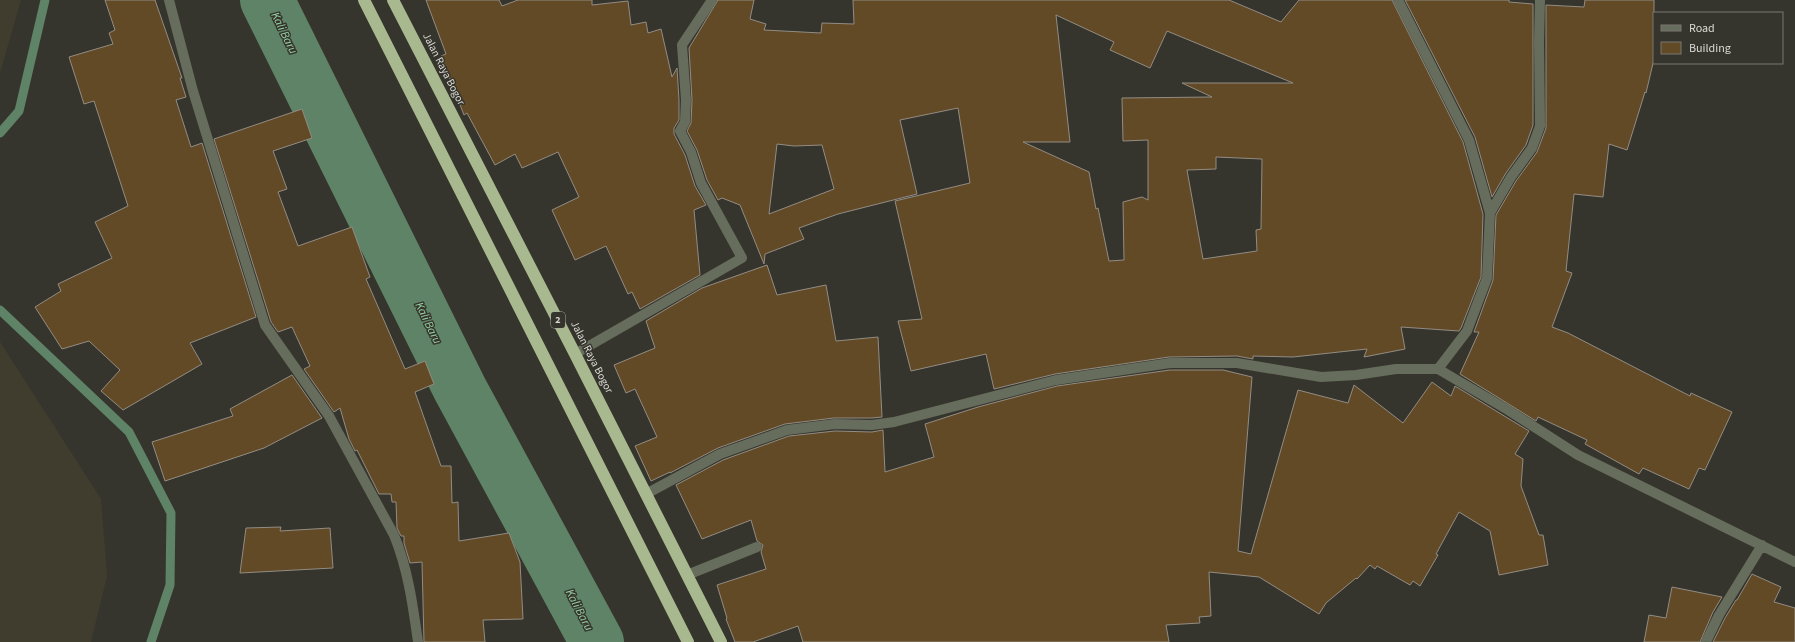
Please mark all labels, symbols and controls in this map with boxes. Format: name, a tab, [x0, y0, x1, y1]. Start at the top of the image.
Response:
water label: Kali Baru	[267, 9, 301, 57]
legend	[1653, 12, 1783, 64]
text: Road	[1689, 20, 1715, 37]
street label: Jalan Raya Bogor	[419, 30, 469, 108]
text: Building	[1689, 40, 1731, 57]
water label: Kali Baru	[411, 299, 445, 347]
road number: 2	[551, 312, 565, 328]
street label: Jalan Raya Bogor	[567, 318, 617, 396]
water label: Kali Baru	[561, 586, 597, 634]

